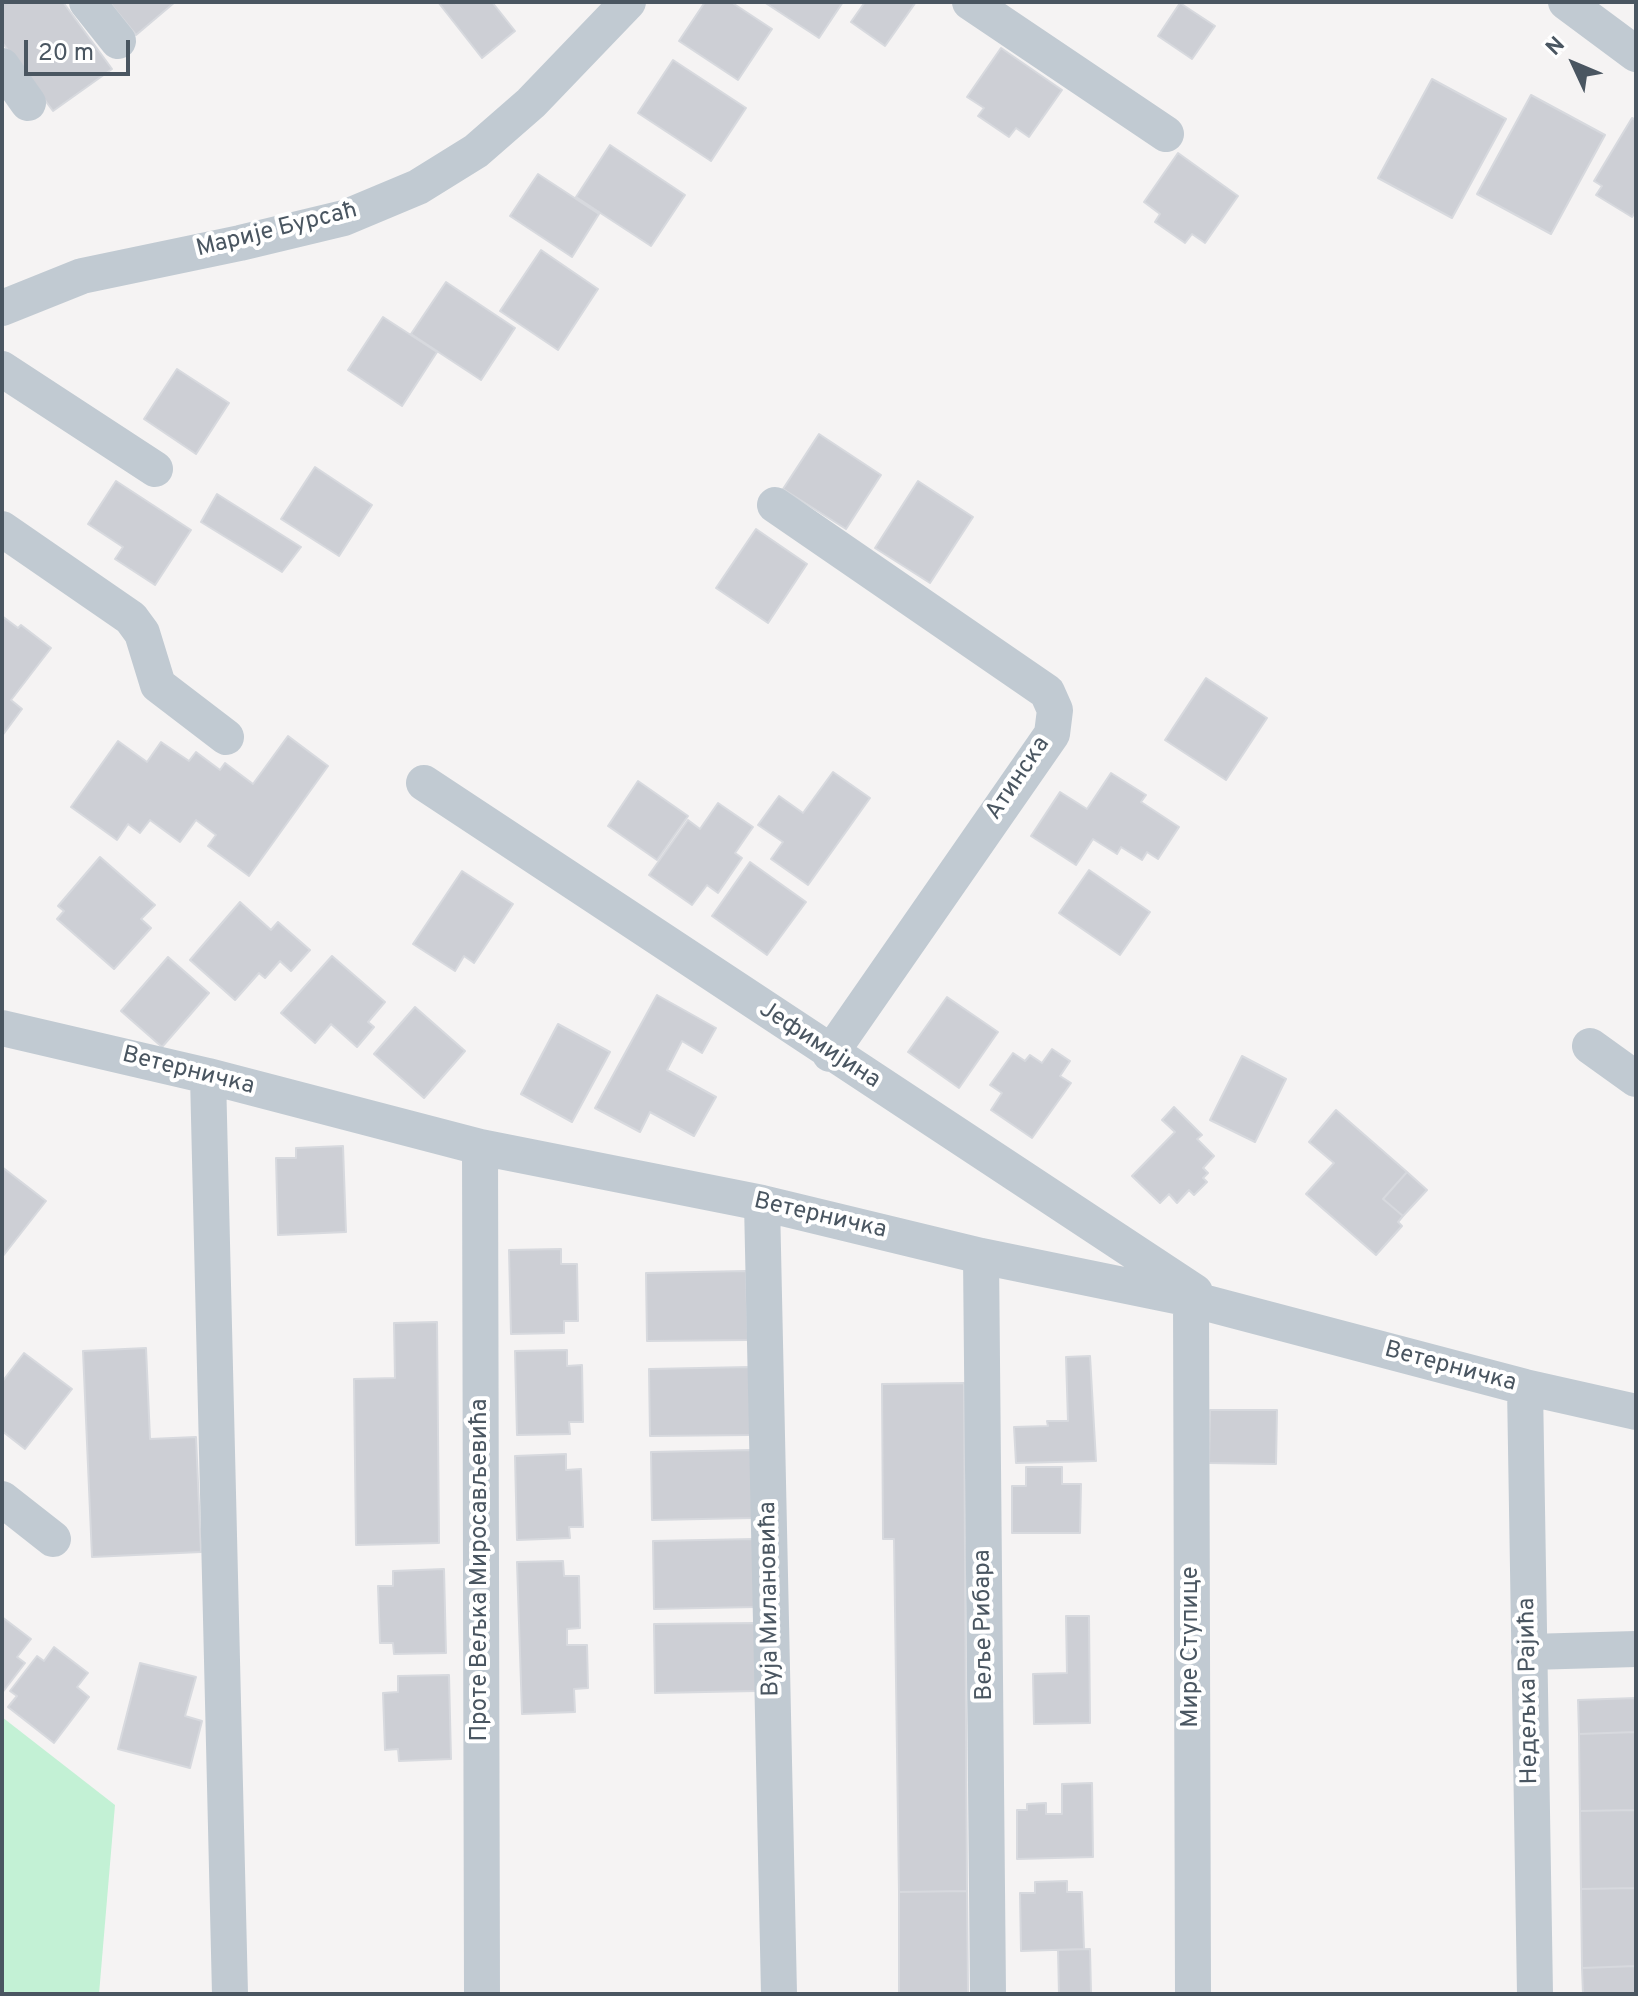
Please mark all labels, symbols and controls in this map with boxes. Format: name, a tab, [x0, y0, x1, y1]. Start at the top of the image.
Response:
scale bar	[28, 24, 134, 74]
north arrow	[1534, 24, 1614, 104]
text: N	[1541, 32, 1572, 62]
text: 20 m	[38, 39, 94, 69]
street label: Марије Бурсаћ	[194, 197, 360, 265]
street label: Атинска	[981, 732, 1057, 826]
street label: Јефимијина	[753, 996, 885, 1096]
street label: Ветерничка	[119, 1042, 257, 1102]
street label: Ветерничка	[751, 1188, 889, 1246]
street label: Ветерничка	[1381, 1337, 1519, 1399]
street label: Проте Вељка Миросављевића	[467, 1399, 495, 1741]
street label: Вуја Милановића	[755, 1501, 787, 1697]
street label: Веље Рибара	[969, 1549, 1001, 1701]
street label: Мире Ступице	[1178, 1566, 1206, 1728]
street label: Недељка Рајића	[1514, 1597, 1546, 1785]

